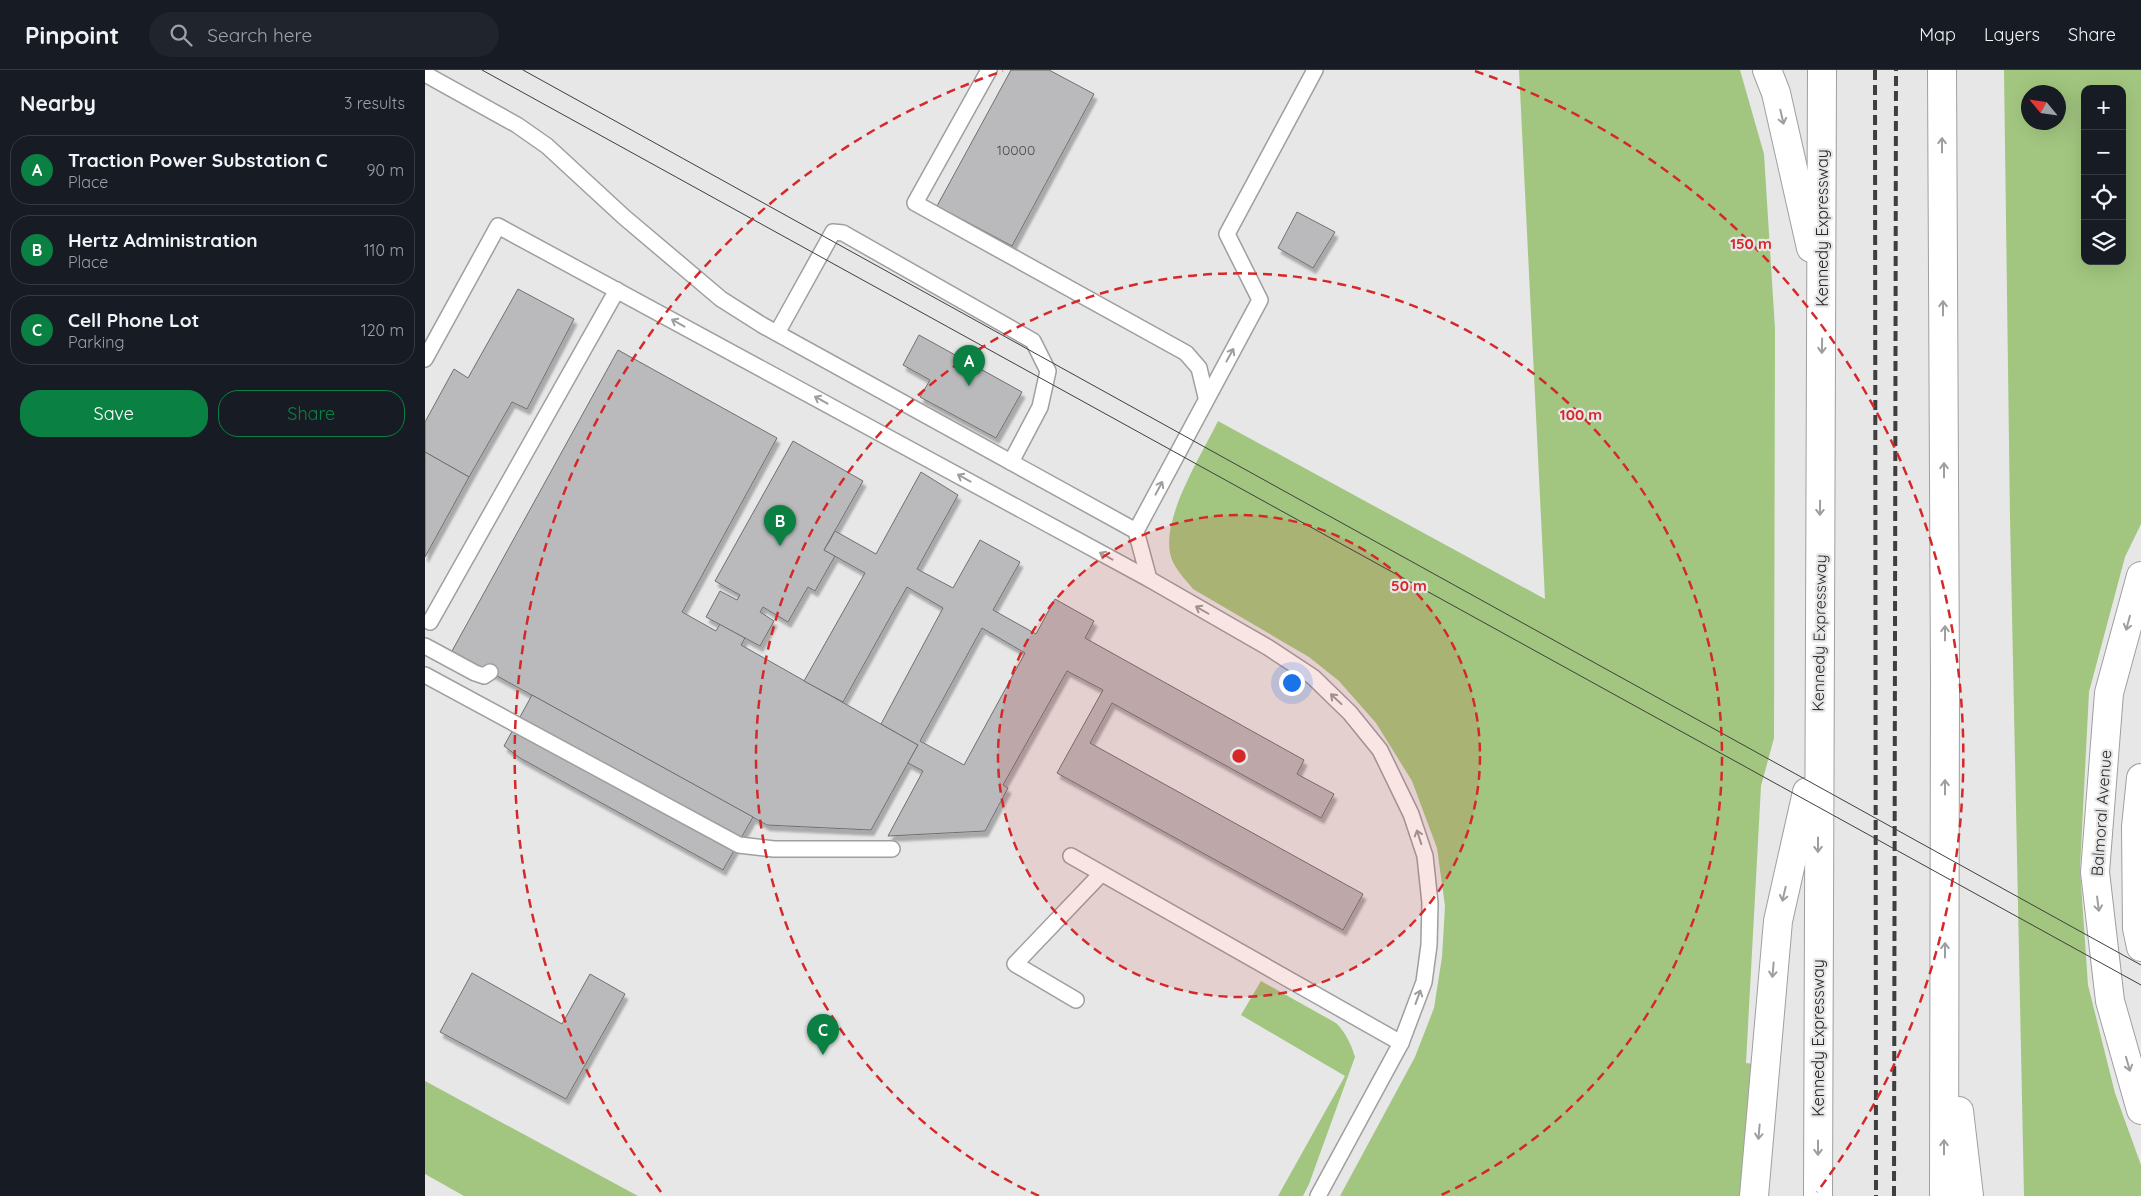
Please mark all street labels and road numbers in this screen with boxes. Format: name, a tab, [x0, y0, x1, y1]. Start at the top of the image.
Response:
street label: Kennedy Expressway	[1812, 149, 1832, 307]
street label: Kennedy Expressway	[1808, 554, 1830, 712]
street label: Balmoral Avenue	[2087, 749, 2115, 877]
street label: Kennedy Expressway	[1808, 959, 1828, 1117]

